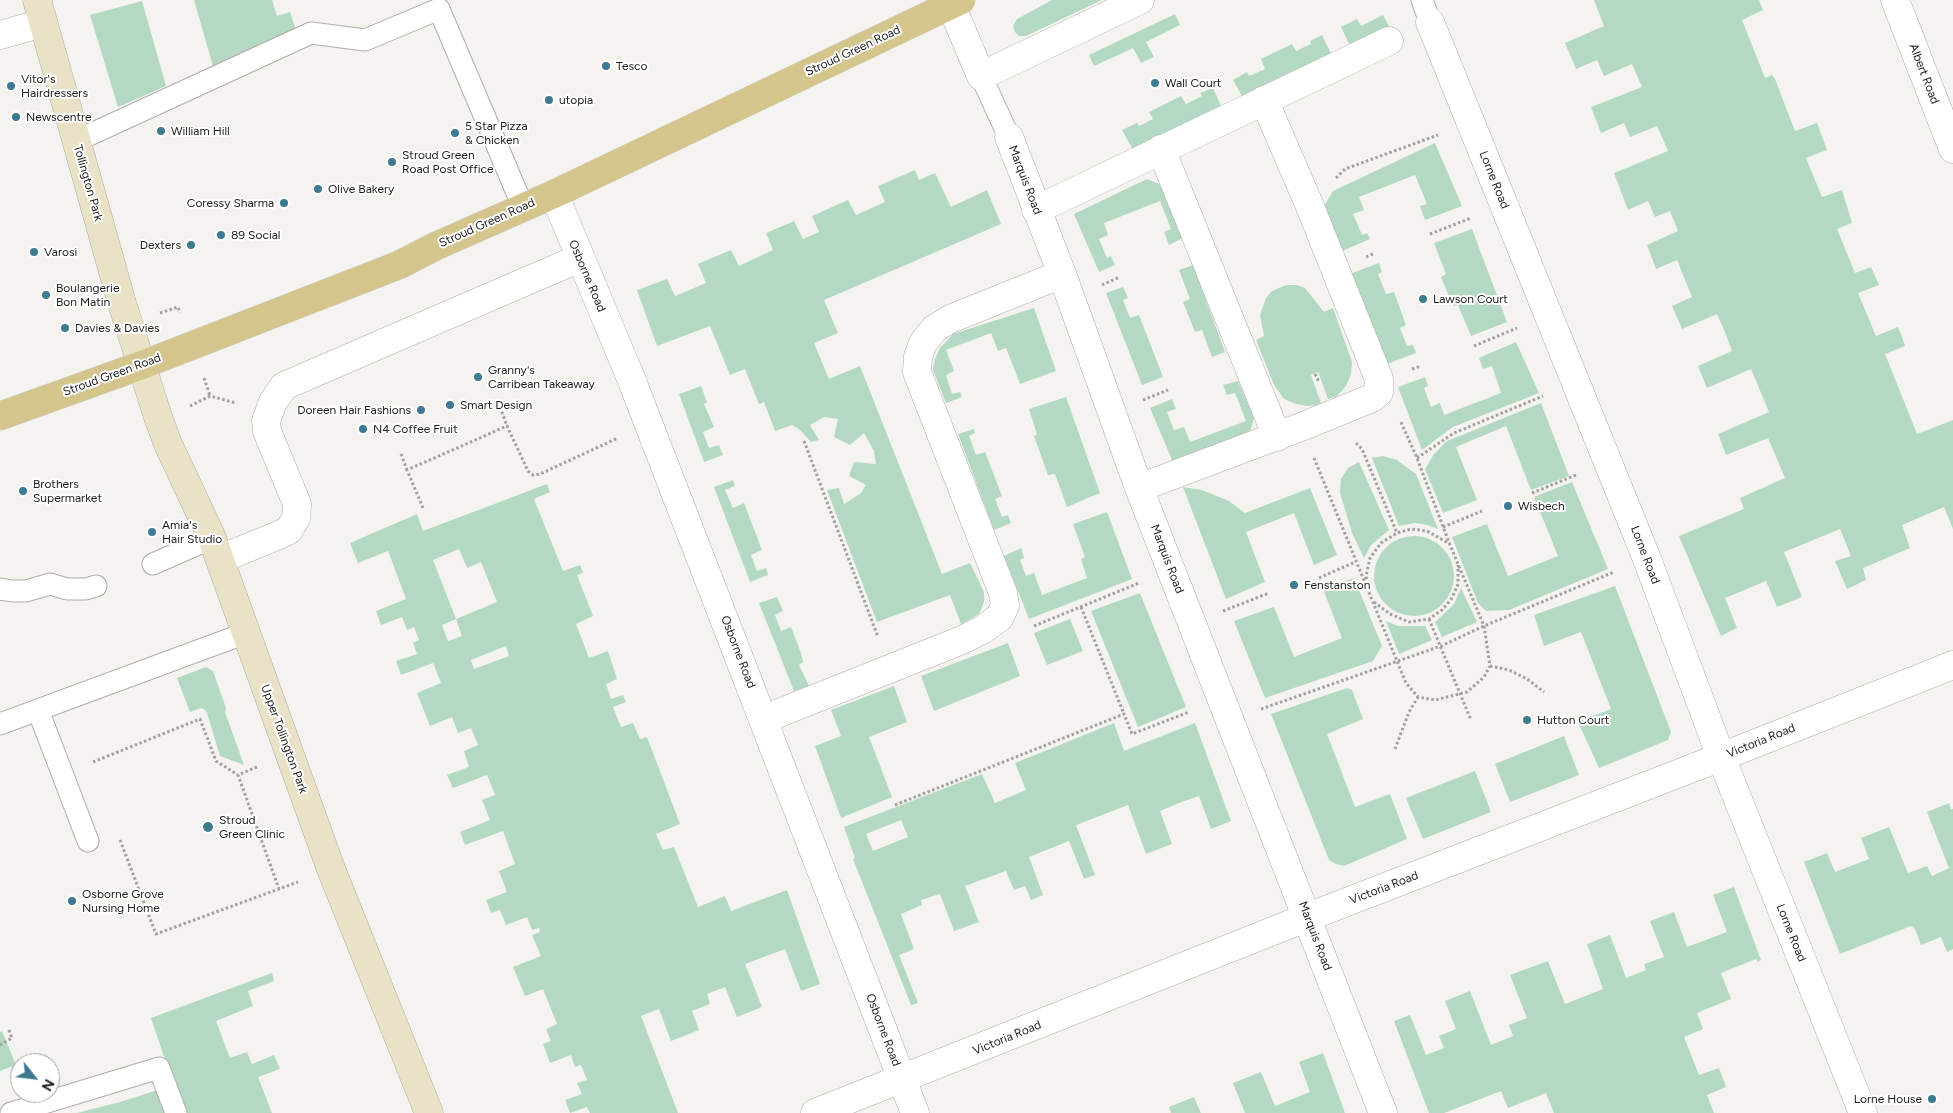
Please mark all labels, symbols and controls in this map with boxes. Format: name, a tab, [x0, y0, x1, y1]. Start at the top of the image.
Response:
street label: Stroud Green Road	[803, 23, 903, 79]
street label: Albert Road	[1906, 42, 1942, 106]
place label: Tesco	[616, 59, 647, 73]
marker: Tesco	[600, 60, 612, 72]
place label: Vitor's Hairdressers	[21, 72, 88, 100]
place label: Wall Court	[1165, 76, 1221, 90]
marker: Wall Court	[1149, 77, 1161, 89]
marker: Vitor's Hairdressers	[5, 80, 17, 92]
place label: utopia	[559, 93, 593, 107]
marker: utopia	[543, 94, 555, 106]
place label: Newscentre	[26, 110, 92, 124]
marker: Newscentre	[10, 111, 22, 123]
place label: 5 Star Pizza & Chicken	[465, 119, 528, 147]
place label: William Hill	[171, 124, 230, 138]
marker: William Hill	[155, 125, 167, 137]
marker: 5 Star Pizza & Chicken	[449, 127, 461, 139]
street label: Tollington Park	[70, 143, 106, 223]
street label: Marquis Road	[1005, 143, 1045, 217]
place label: Stroud Green Road Post Office	[402, 148, 493, 176]
street label: Lorne Road	[1476, 149, 1512, 211]
marker: Stroud Green Road Post Office	[386, 156, 398, 168]
place label: Olive Bakery	[328, 182, 394, 196]
marker: Olive Bakery	[312, 183, 324, 195]
street label: Stroud Green Road	[437, 195, 537, 251]
place label: Coressy Sharma	[187, 196, 274, 210]
marker: Coressy Sharma	[278, 197, 290, 209]
place label: 89 Social	[231, 228, 280, 242]
marker: 89 Social	[215, 229, 227, 241]
place label: Dexters	[140, 238, 181, 252]
street label: Osborne Road	[565, 238, 609, 314]
marker: Dexters	[185, 239, 197, 251]
place label: Varosi	[44, 245, 77, 259]
marker: Varosi	[28, 246, 40, 258]
place label: Boulangerie Bon Matin	[56, 281, 119, 309]
marker: Boulangerie Bon Matin	[40, 289, 52, 301]
place label: Lawson Court	[1433, 292, 1508, 306]
marker: Lawson Court	[1417, 293, 1429, 305]
place label: Davies & Davies	[75, 321, 160, 335]
marker: Davies & Davies	[59, 322, 71, 334]
street label: Stroud Green Road	[61, 351, 163, 399]
place label: Granny's Carribean Takeaway	[488, 363, 595, 391]
marker: Granny's Carribean Takeaway	[472, 371, 484, 383]
place label: Smart Design	[460, 398, 532, 412]
marker: Smart Design	[444, 399, 456, 411]
place label: Doreen Hair Fashions	[297, 403, 411, 417]
marker: Doreen Hair Fashions	[415, 404, 427, 416]
place label: N4 Coffee Fruit	[373, 422, 458, 436]
marker: N4 Coffee Fruit	[357, 423, 369, 435]
place label: Brothers Supermarket	[33, 477, 102, 505]
marker: Brothers Supermarket	[17, 485, 29, 497]
place label: Wisbech	[1518, 499, 1565, 513]
marker: Wisbech	[1502, 500, 1514, 512]
place label: Amia's Hair Studio	[162, 518, 222, 546]
street label: Marquis Road	[1147, 522, 1187, 596]
street label: Lorne Road	[1627, 524, 1663, 586]
marker: Amia's Hair Studio	[146, 526, 158, 538]
place label: Fenstanston	[1304, 578, 1370, 592]
marker: Fenstanston	[1288, 579, 1300, 591]
street label: Osborne Road	[718, 614, 758, 690]
street label: Upper Tollington Park	[258, 683, 310, 795]
place label: Hutton Court	[1537, 713, 1609, 727]
marker: Hutton Court	[1521, 714, 1533, 726]
street label: Victoria Road	[1725, 721, 1797, 761]
place label: Stroud Green Clinic	[219, 813, 285, 841]
marker: Stroud Green Clinic	[201, 820, 215, 834]
street label: Victoria Road	[1348, 868, 1420, 908]
place label: Osborne Grove Nursing Home	[82, 887, 164, 915]
marker: Osborne Grove Nursing Home	[66, 895, 78, 907]
street label: Marquis Road	[1295, 899, 1335, 973]
street label: Lorne Road	[1773, 902, 1809, 964]
street label: Osborne Road	[863, 992, 903, 1068]
street label: Victoria Road	[971, 1018, 1043, 1058]
north arrow	[10, 1053, 60, 1103]
text: N	[38, 1076, 58, 1094]
place label: Lorne House	[1854, 1092, 1922, 1106]
marker: Lorne House	[1926, 1093, 1938, 1105]

